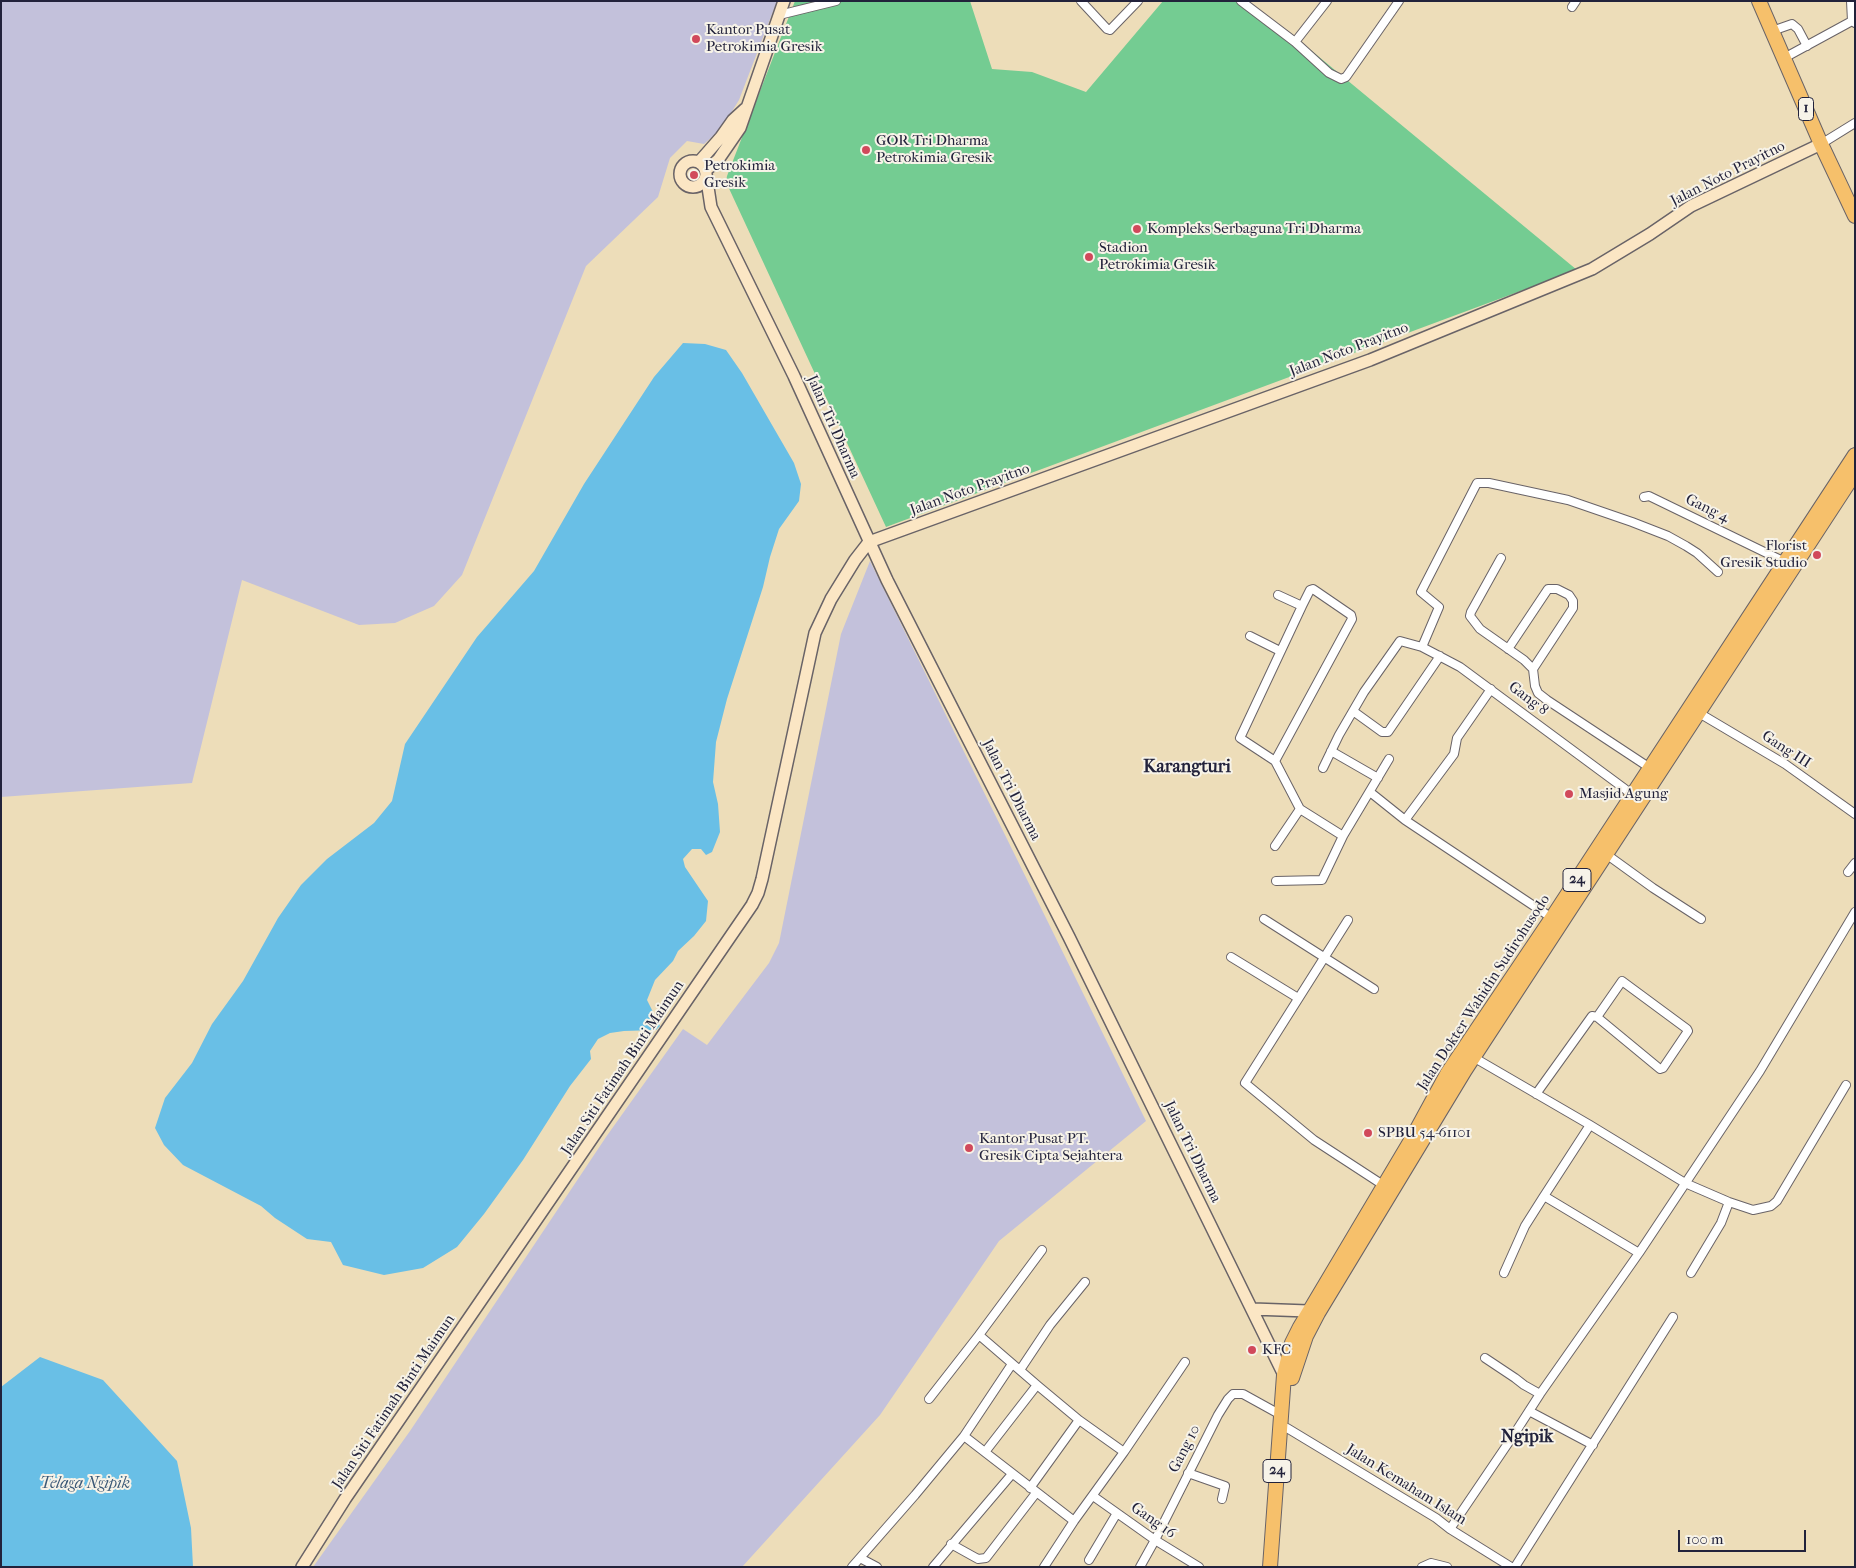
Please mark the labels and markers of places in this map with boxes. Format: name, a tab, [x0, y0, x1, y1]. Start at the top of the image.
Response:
place label: Kantor Pusat Petrokimia Gresik	[706, 21, 823, 56]
marker: Kantor Pusat Petrokimia Gresik	[690, 33, 702, 45]
place label: GOR Tri Dharma Petrokimia Gresik	[876, 132, 993, 167]
marker: GOR Tri Dharma Petrokimia Gresik	[860, 144, 872, 156]
place label: Petrokimia Gresik	[704, 157, 775, 192]
marker: Petrokimia Gresik	[688, 169, 700, 181]
place label: Kompleks Serbaguna Tri Dharma	[1147, 220, 1361, 238]
marker: Kompleks Serbaguna Tri Dharma	[1131, 223, 1143, 235]
place label: Stadion Petrokimia Gresik	[1099, 239, 1216, 274]
marker: Stadion Petrokimia Gresik	[1083, 251, 1095, 263]
place label: Florist Gresik Studio	[1720, 537, 1807, 572]
marker: Florist Gresik Studio	[1811, 549, 1823, 561]
place label: Masjid Agung	[1579, 785, 1668, 803]
marker: Masjid Agung	[1563, 788, 1575, 800]
place label: SPBU 54-61101	[1378, 1124, 1471, 1142]
marker: SPBU 54-61101	[1362, 1127, 1374, 1139]
place label: Kantor Pusat PT. Gresik Cipta Sejahtera	[979, 1130, 1123, 1165]
marker: Kantor Pusat PT. Gresik Cipta Sejahtera	[963, 1142, 975, 1154]
place label: KFC	[1262, 1341, 1291, 1359]
marker: KFC	[1246, 1344, 1258, 1356]

